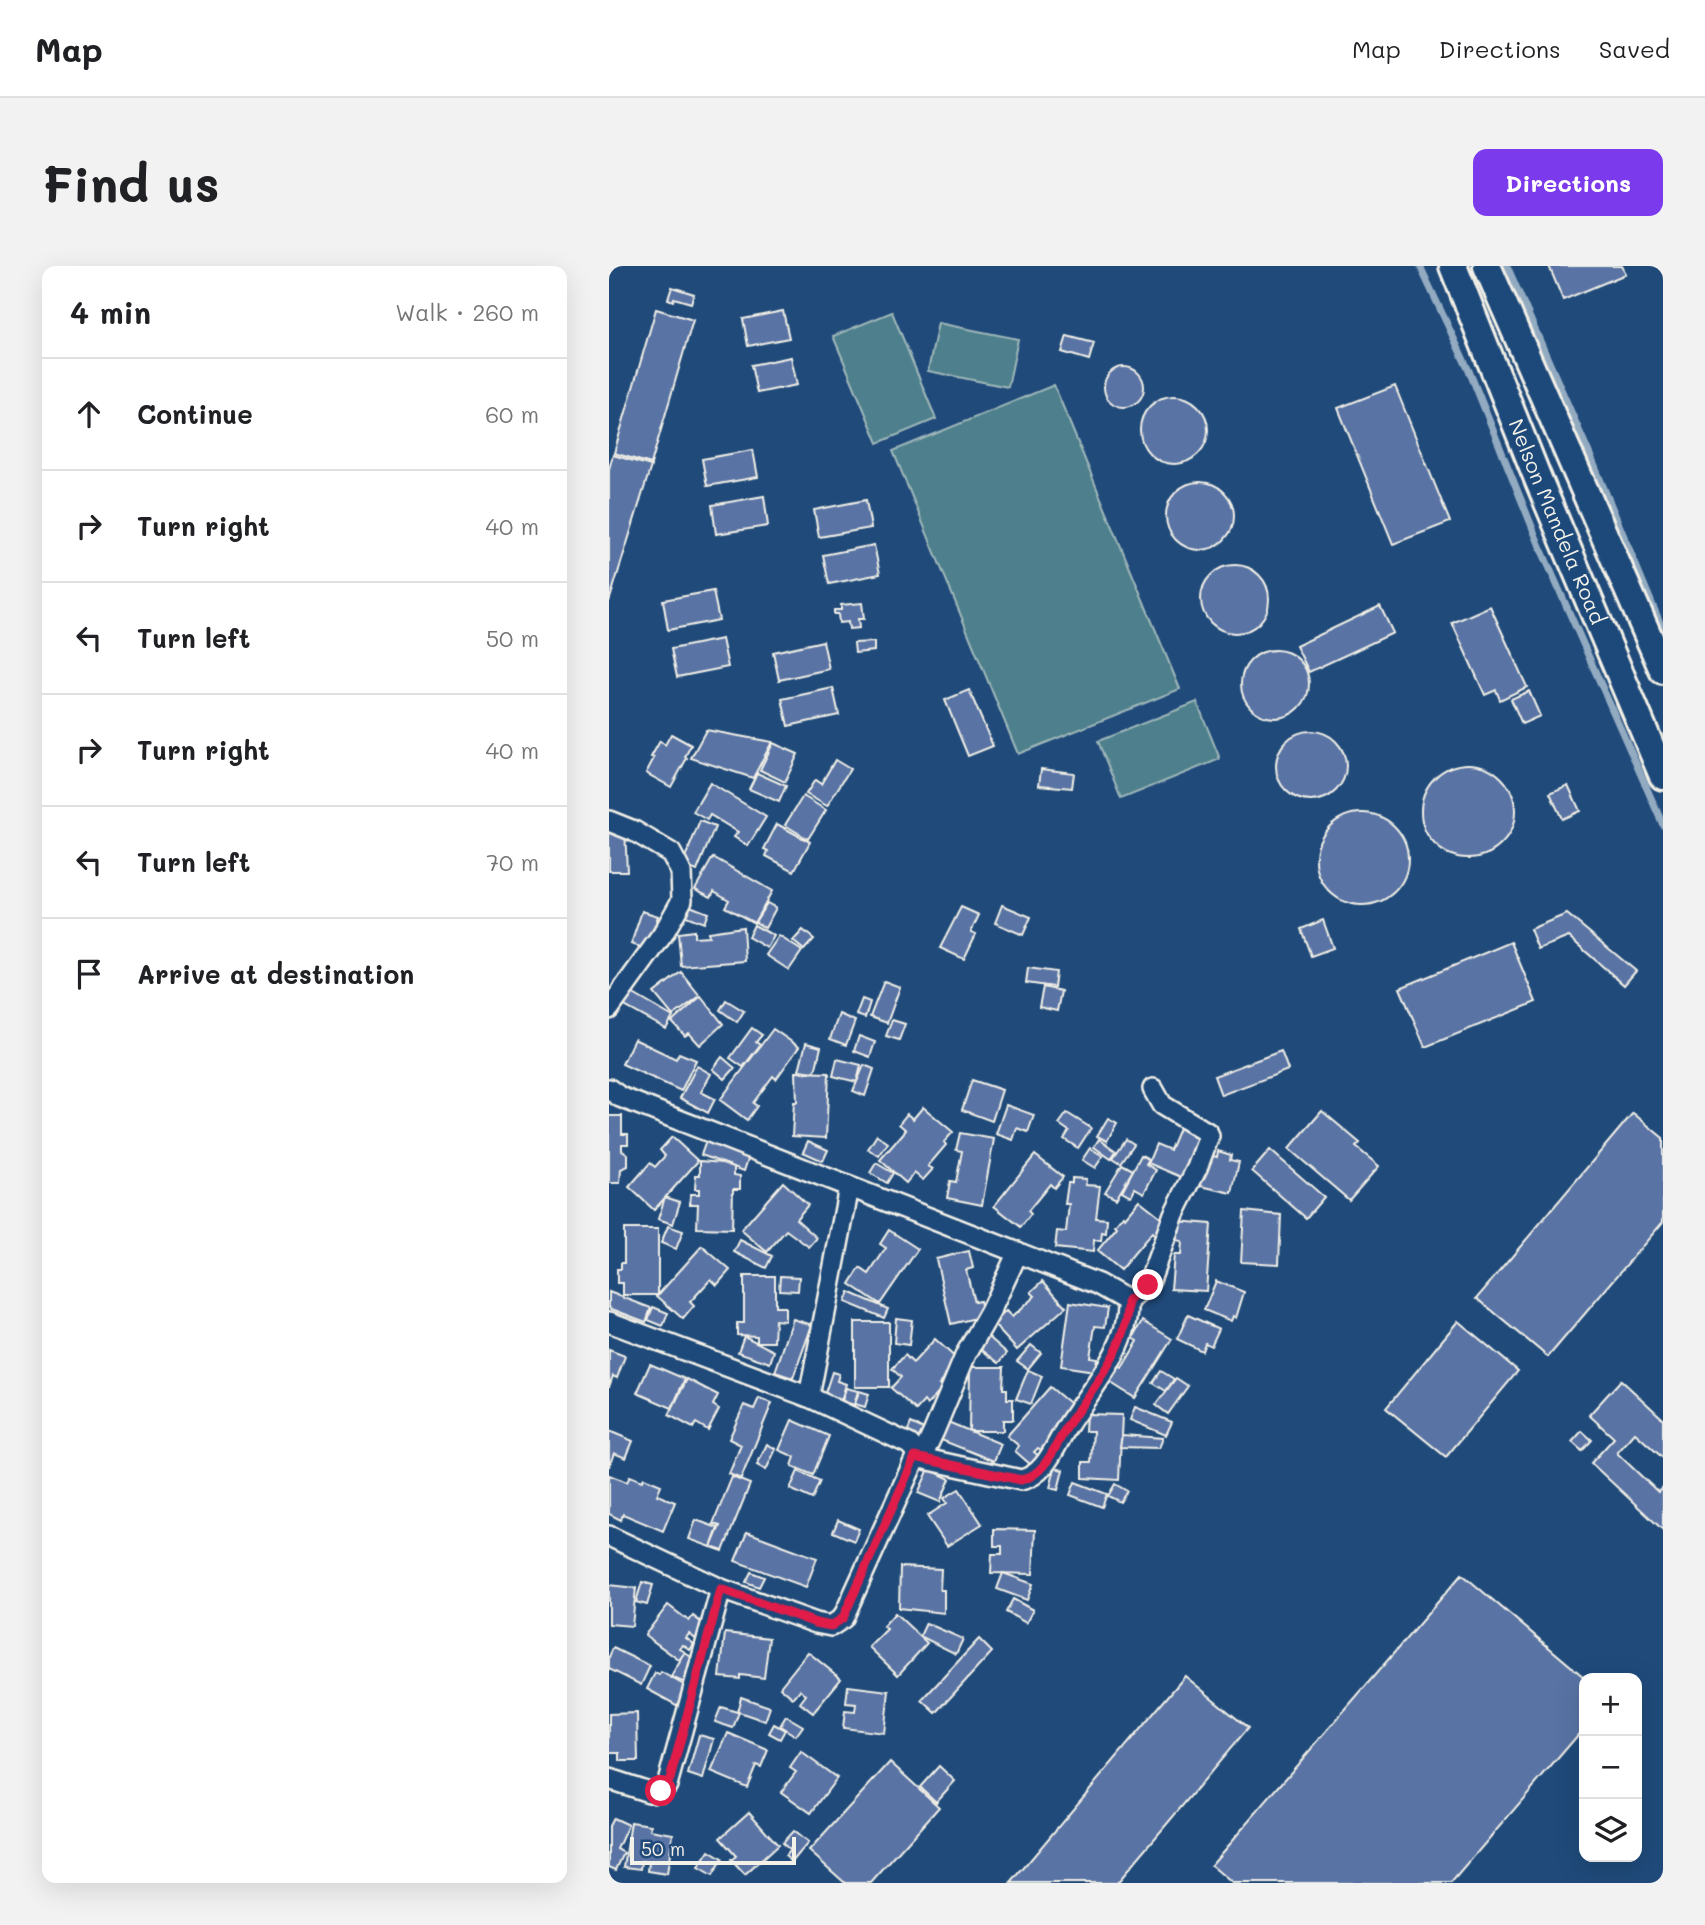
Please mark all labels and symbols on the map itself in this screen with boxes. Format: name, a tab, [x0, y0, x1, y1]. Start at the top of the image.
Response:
street label: Nelson Mandela Road	[1503, 415, 1613, 628]
route end	[1132, 1269, 1163, 1300]
route start	[645, 1775, 676, 1806]
scale bar	[630, 1834, 796, 1866]

